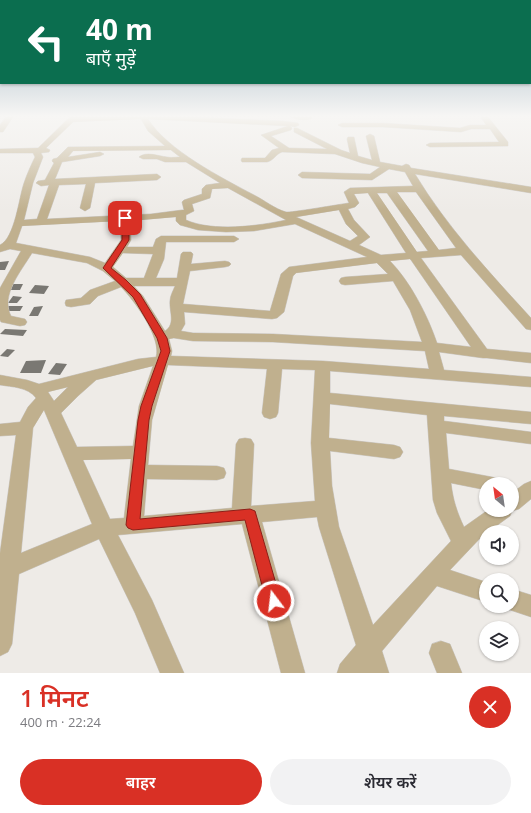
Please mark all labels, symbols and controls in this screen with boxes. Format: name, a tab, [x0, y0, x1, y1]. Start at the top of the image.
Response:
text: 40 m	[86, 10, 153, 48]
icon: left	[20, 16, 72, 68]
text: बाएँ मुड़ें	[86, 46, 136, 70]
pin	[108, 201, 142, 235]
icon: arrive	[114, 207, 136, 229]
north arrow	[479, 477, 519, 517]
map controls	[479, 477, 519, 661]
button: sound	[479, 525, 519, 565]
button: search	[479, 573, 519, 613]
position arrow	[253, 580, 295, 622]
button: layers	[479, 621, 519, 661]
text: 1 मिनट	[20, 681, 89, 714]
button: close	[469, 686, 511, 728]
text: 400 m · 22:24	[20, 713, 101, 731]
button: बाहर	[20, 759, 262, 805]
button: शेयर करें	[270, 759, 511, 805]

